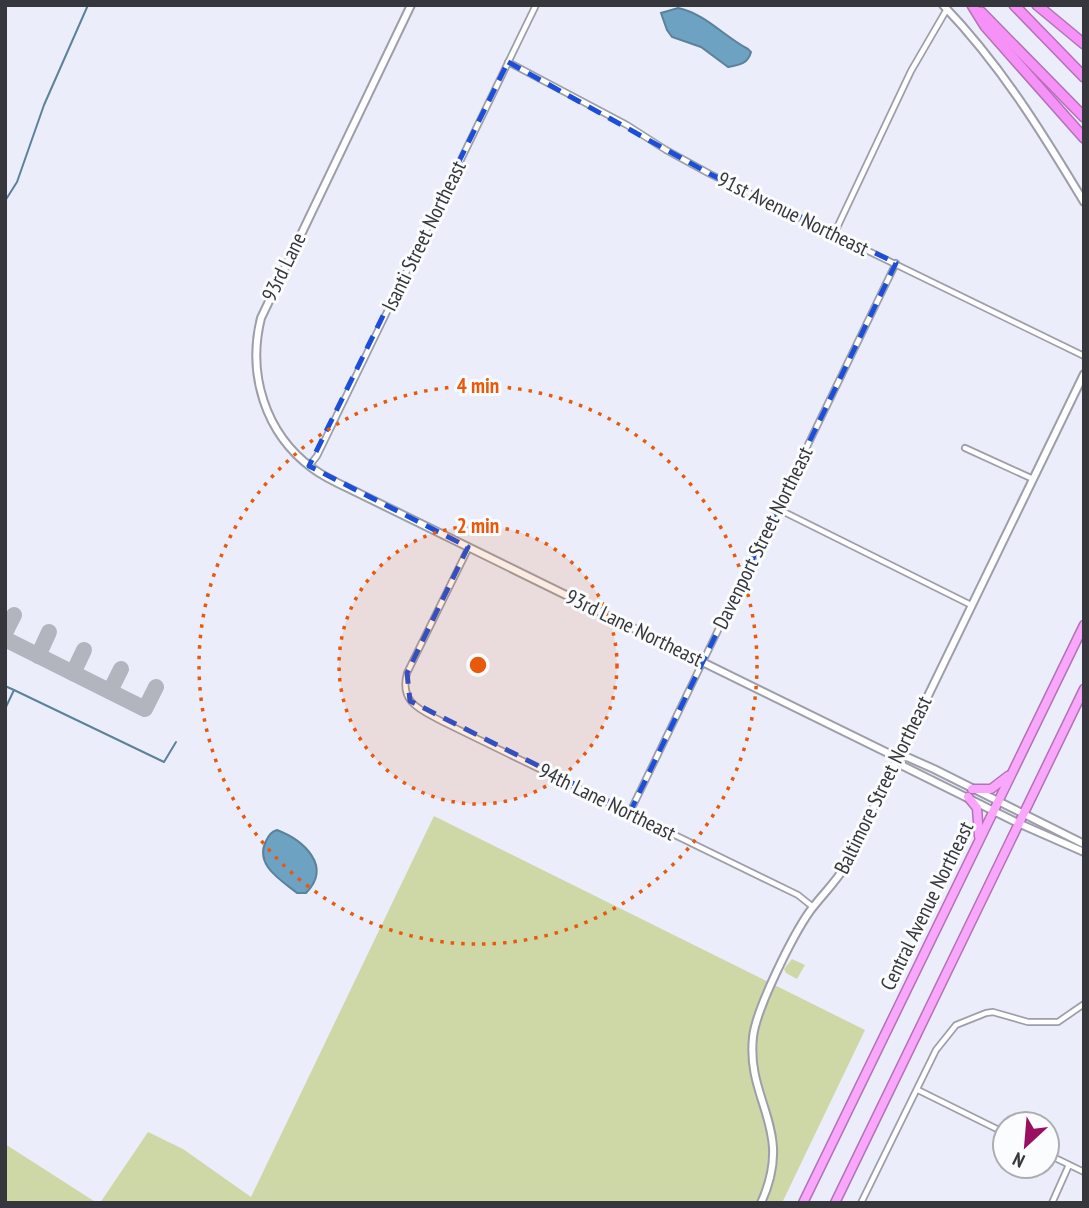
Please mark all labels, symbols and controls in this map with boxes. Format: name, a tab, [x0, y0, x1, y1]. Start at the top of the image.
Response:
street label: Isanti Street Northeast	[375, 156, 472, 315]
street label: 91st Avenue Northeast	[713, 165, 873, 262]
street label: 93rd Lane	[255, 228, 312, 305]
text: 4 min	[457, 372, 499, 399]
street label: Davenport Street Northeast	[707, 442, 819, 633]
text: 2 min	[457, 512, 499, 539]
street label: 93rd Lane Northeast	[561, 583, 707, 672]
centre of rings	[466, 653, 490, 677]
street label: Baltimore Street Northeast	[828, 691, 937, 878]
street label: 94th Lane Northeast	[534, 757, 680, 846]
street label: Central Avenue Northeast	[874, 817, 979, 995]
north arrow	[991, 1110, 1061, 1180]
text: N	[1009, 1147, 1028, 1173]

